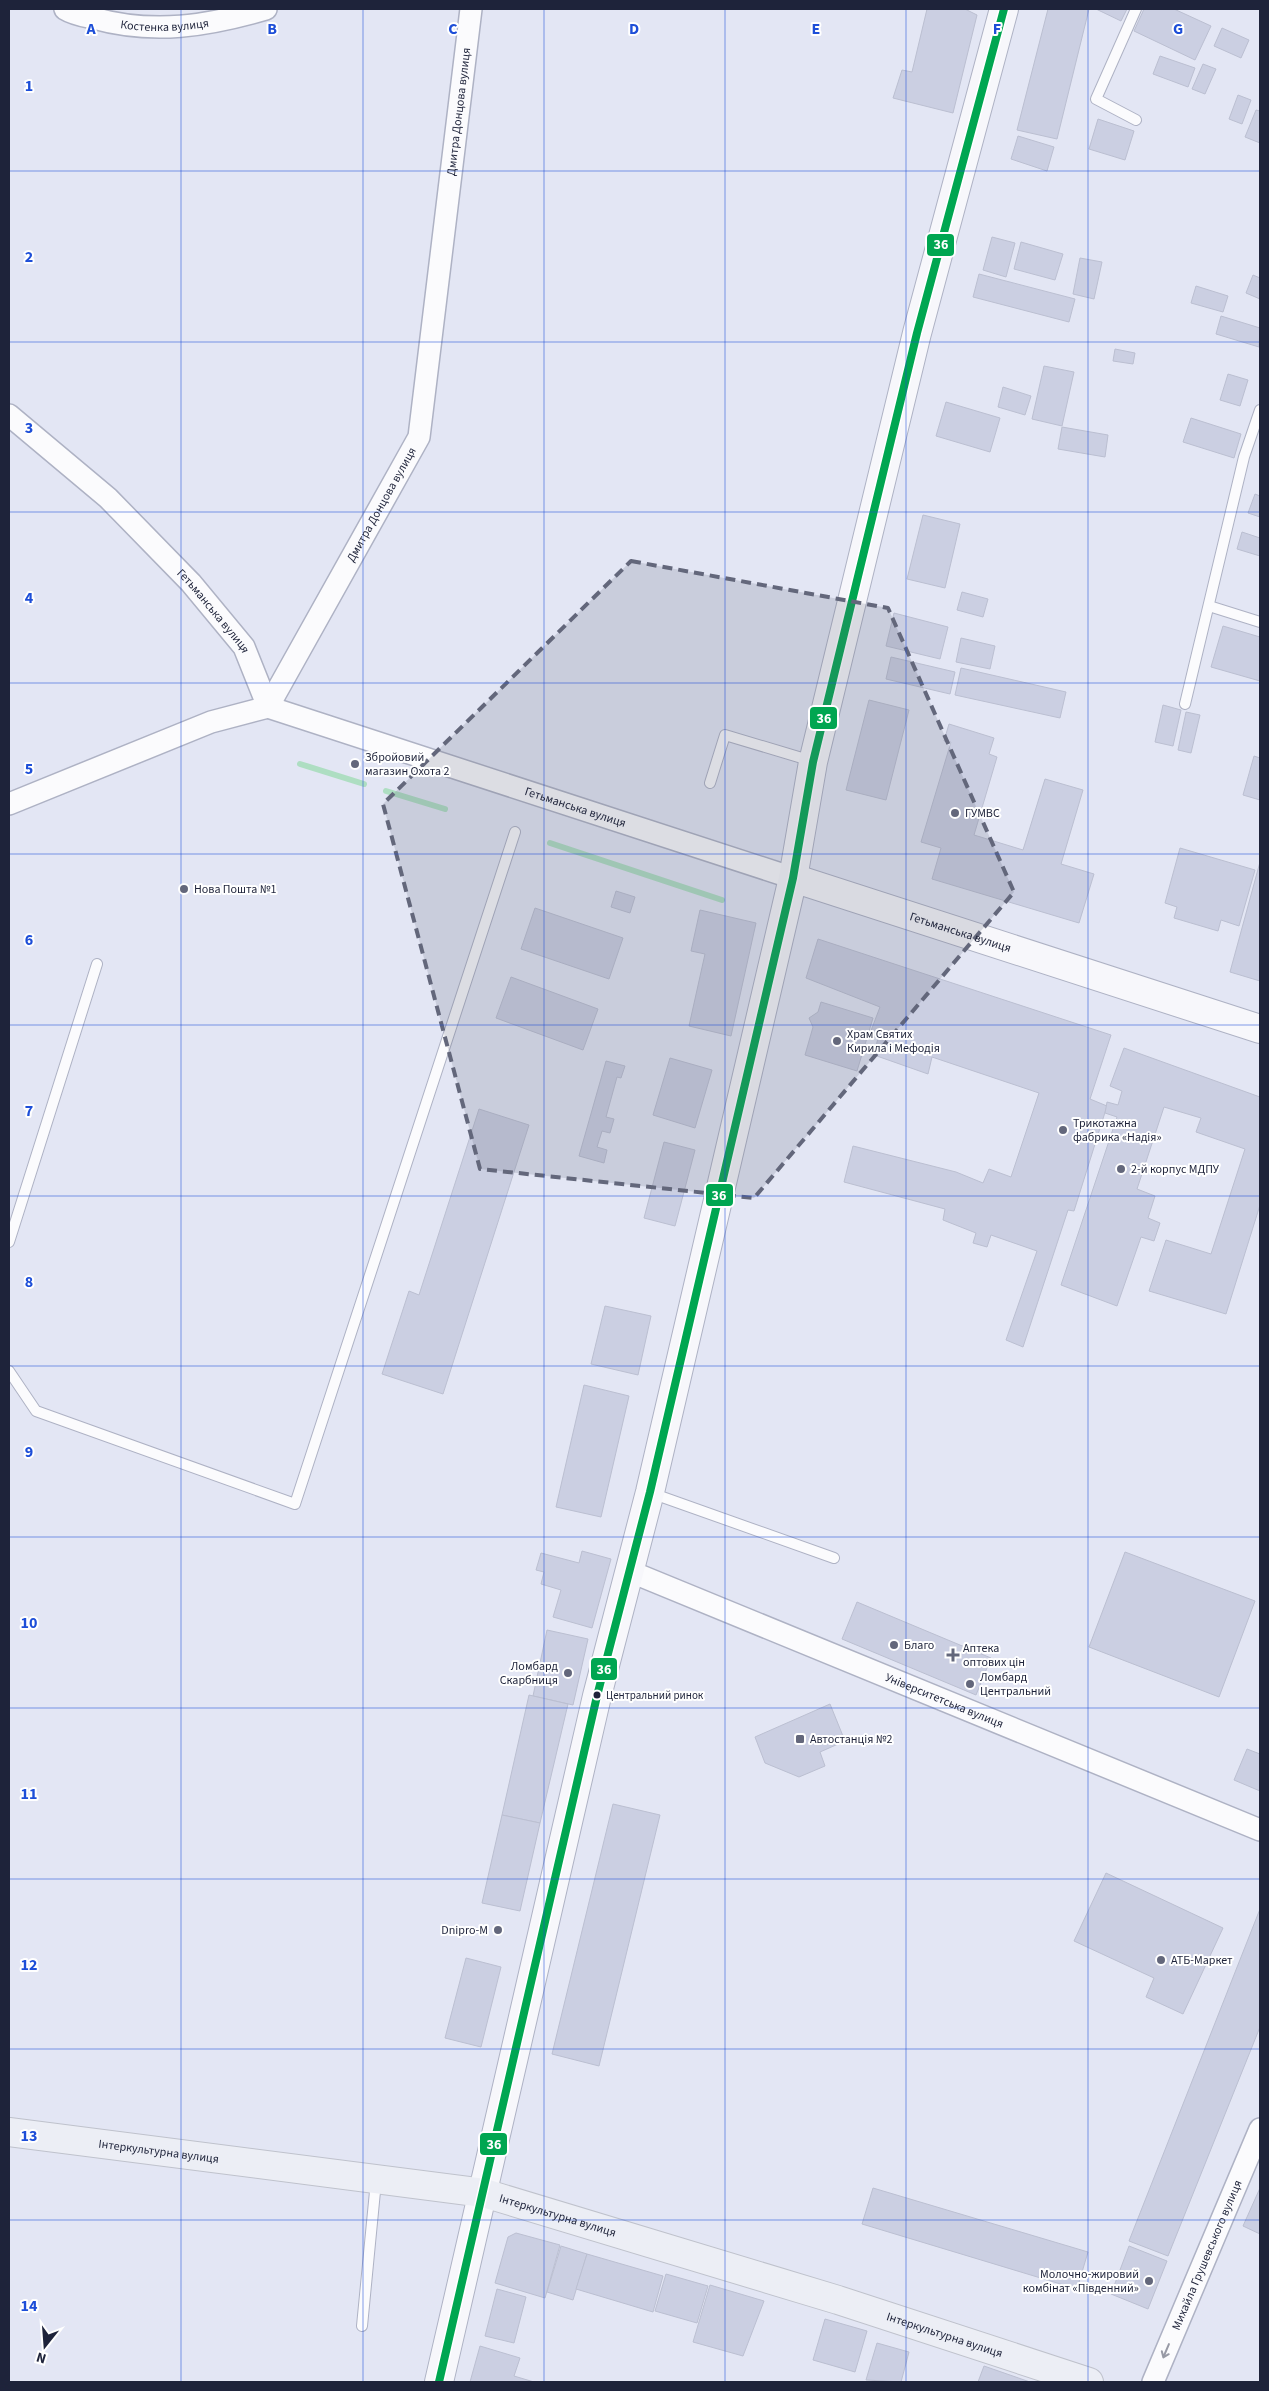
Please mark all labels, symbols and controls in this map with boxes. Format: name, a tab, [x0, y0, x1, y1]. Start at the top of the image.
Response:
street label: Костенка вулиця	[119, 15, 210, 36]
text: A	[85, 18, 96, 40]
text: B	[267, 18, 277, 40]
text: C	[448, 18, 458, 40]
text: D	[629, 18, 639, 40]
text: E	[812, 18, 820, 40]
text: F	[993, 18, 1001, 40]
text: G	[1173, 18, 1183, 40]
street label: Дмитра Донцова вулиця	[443, 47, 475, 177]
text: 1	[25, 75, 33, 97]
line badge: 36	[926, 233, 955, 257]
text: 36	[934, 235, 948, 255]
text: 2	[25, 246, 33, 268]
text: 3	[25, 417, 33, 439]
street label: Дмитра Донцова вулиця	[343, 444, 421, 565]
street label: Гетьманська вулиця	[173, 565, 254, 656]
text: 4	[25, 587, 34, 609]
line badge: 36	[809, 706, 838, 730]
text: 36	[817, 709, 831, 729]
place label: Збройовий магазин Охота 2	[365, 749, 450, 780]
text: 5	[25, 758, 33, 780]
marker: Збройовий магазин Охота 2	[349, 758, 361, 770]
street label: Гетьманська вулиця	[522, 783, 628, 832]
place label: ГУМВС	[965, 805, 1000, 822]
marker: ГУМВС	[949, 807, 961, 819]
place label: Нова Пошта №1	[194, 881, 277, 898]
marker: Нова Пошта №1	[178, 883, 190, 895]
street label: Гетьманська вулиця	[907, 908, 1013, 957]
text: 6	[25, 929, 33, 951]
place label: Храм Святих Кирила і Мефодія	[847, 1026, 940, 1057]
marker: Храм Святих Кирила і Мефодія	[831, 1035, 843, 1047]
text: 7	[25, 1100, 33, 1122]
place label: Трикотажна фабрика «Надія»	[1073, 1115, 1162, 1146]
marker: Трикотажна фабрика «Надія»	[1057, 1124, 1069, 1136]
place label: 2-й корпус МДПУ	[1131, 1161, 1220, 1178]
marker: 2-й корпус МДПУ	[1115, 1163, 1127, 1175]
line badge: 36	[705, 1183, 734, 1207]
text: 36	[712, 1186, 726, 1206]
text: 8	[25, 1271, 33, 1293]
text: 9	[25, 1441, 33, 1463]
text: 10	[21, 1612, 37, 1634]
place label: Благо	[904, 1637, 934, 1654]
marker: Благо	[888, 1639, 900, 1651]
place label: Аптека оптових цін	[963, 1640, 1025, 1671]
marker: Аптека оптових цін	[947, 1649, 959, 1661]
line badge: 36	[590, 1657, 618, 1681]
place label: Ломбард Скарбниця	[500, 1658, 559, 1689]
text: 36	[597, 1660, 611, 1680]
marker: Ломбард Скарбниця	[562, 1667, 574, 1679]
street label: Університетська вулиця	[883, 1669, 1006, 1733]
place label: Ломбард Центральний	[980, 1669, 1051, 1700]
marker: Ломбард Центральний	[964, 1678, 976, 1690]
place label: Центральний ринок	[606, 1688, 704, 1703]
marker: Центральний ринок	[592, 1690, 602, 1700]
place label: Автостанція №2	[810, 1731, 893, 1748]
marker: Автостанція №2	[794, 1733, 806, 1745]
text: 11	[21, 1783, 37, 1805]
place label: Dnipro-M	[441, 1922, 488, 1939]
marker: Dnipro-M	[492, 1924, 504, 1936]
place label: АТБ-Маркет	[1171, 1952, 1233, 1969]
text: 12	[21, 1954, 37, 1976]
marker: АТБ-Маркет	[1155, 1954, 1167, 1966]
text: 13	[21, 2125, 37, 2147]
line badge: 36	[479, 2132, 508, 2156]
text: 36	[487, 2135, 501, 2155]
street label: Інтеркультурна вулиця	[97, 2136, 220, 2168]
street label: Михайла Грушевського вулиця	[1168, 2177, 1247, 2333]
street label: Інтеркультурна вулиця	[497, 2190, 618, 2241]
place label: Молочно-жировий комбінат «Південний»	[1023, 2266, 1139, 2297]
marker: Молочно-жировий комбінат «Південний»	[1143, 2275, 1155, 2287]
text: 14	[21, 2295, 38, 2317]
street label: Інтеркультурна вулиця	[884, 2308, 1005, 2362]
north arrow	[20, 2321, 70, 2371]
one-way arrow	[1160, 2343, 1170, 2358]
text: N	[34, 2347, 49, 2368]

